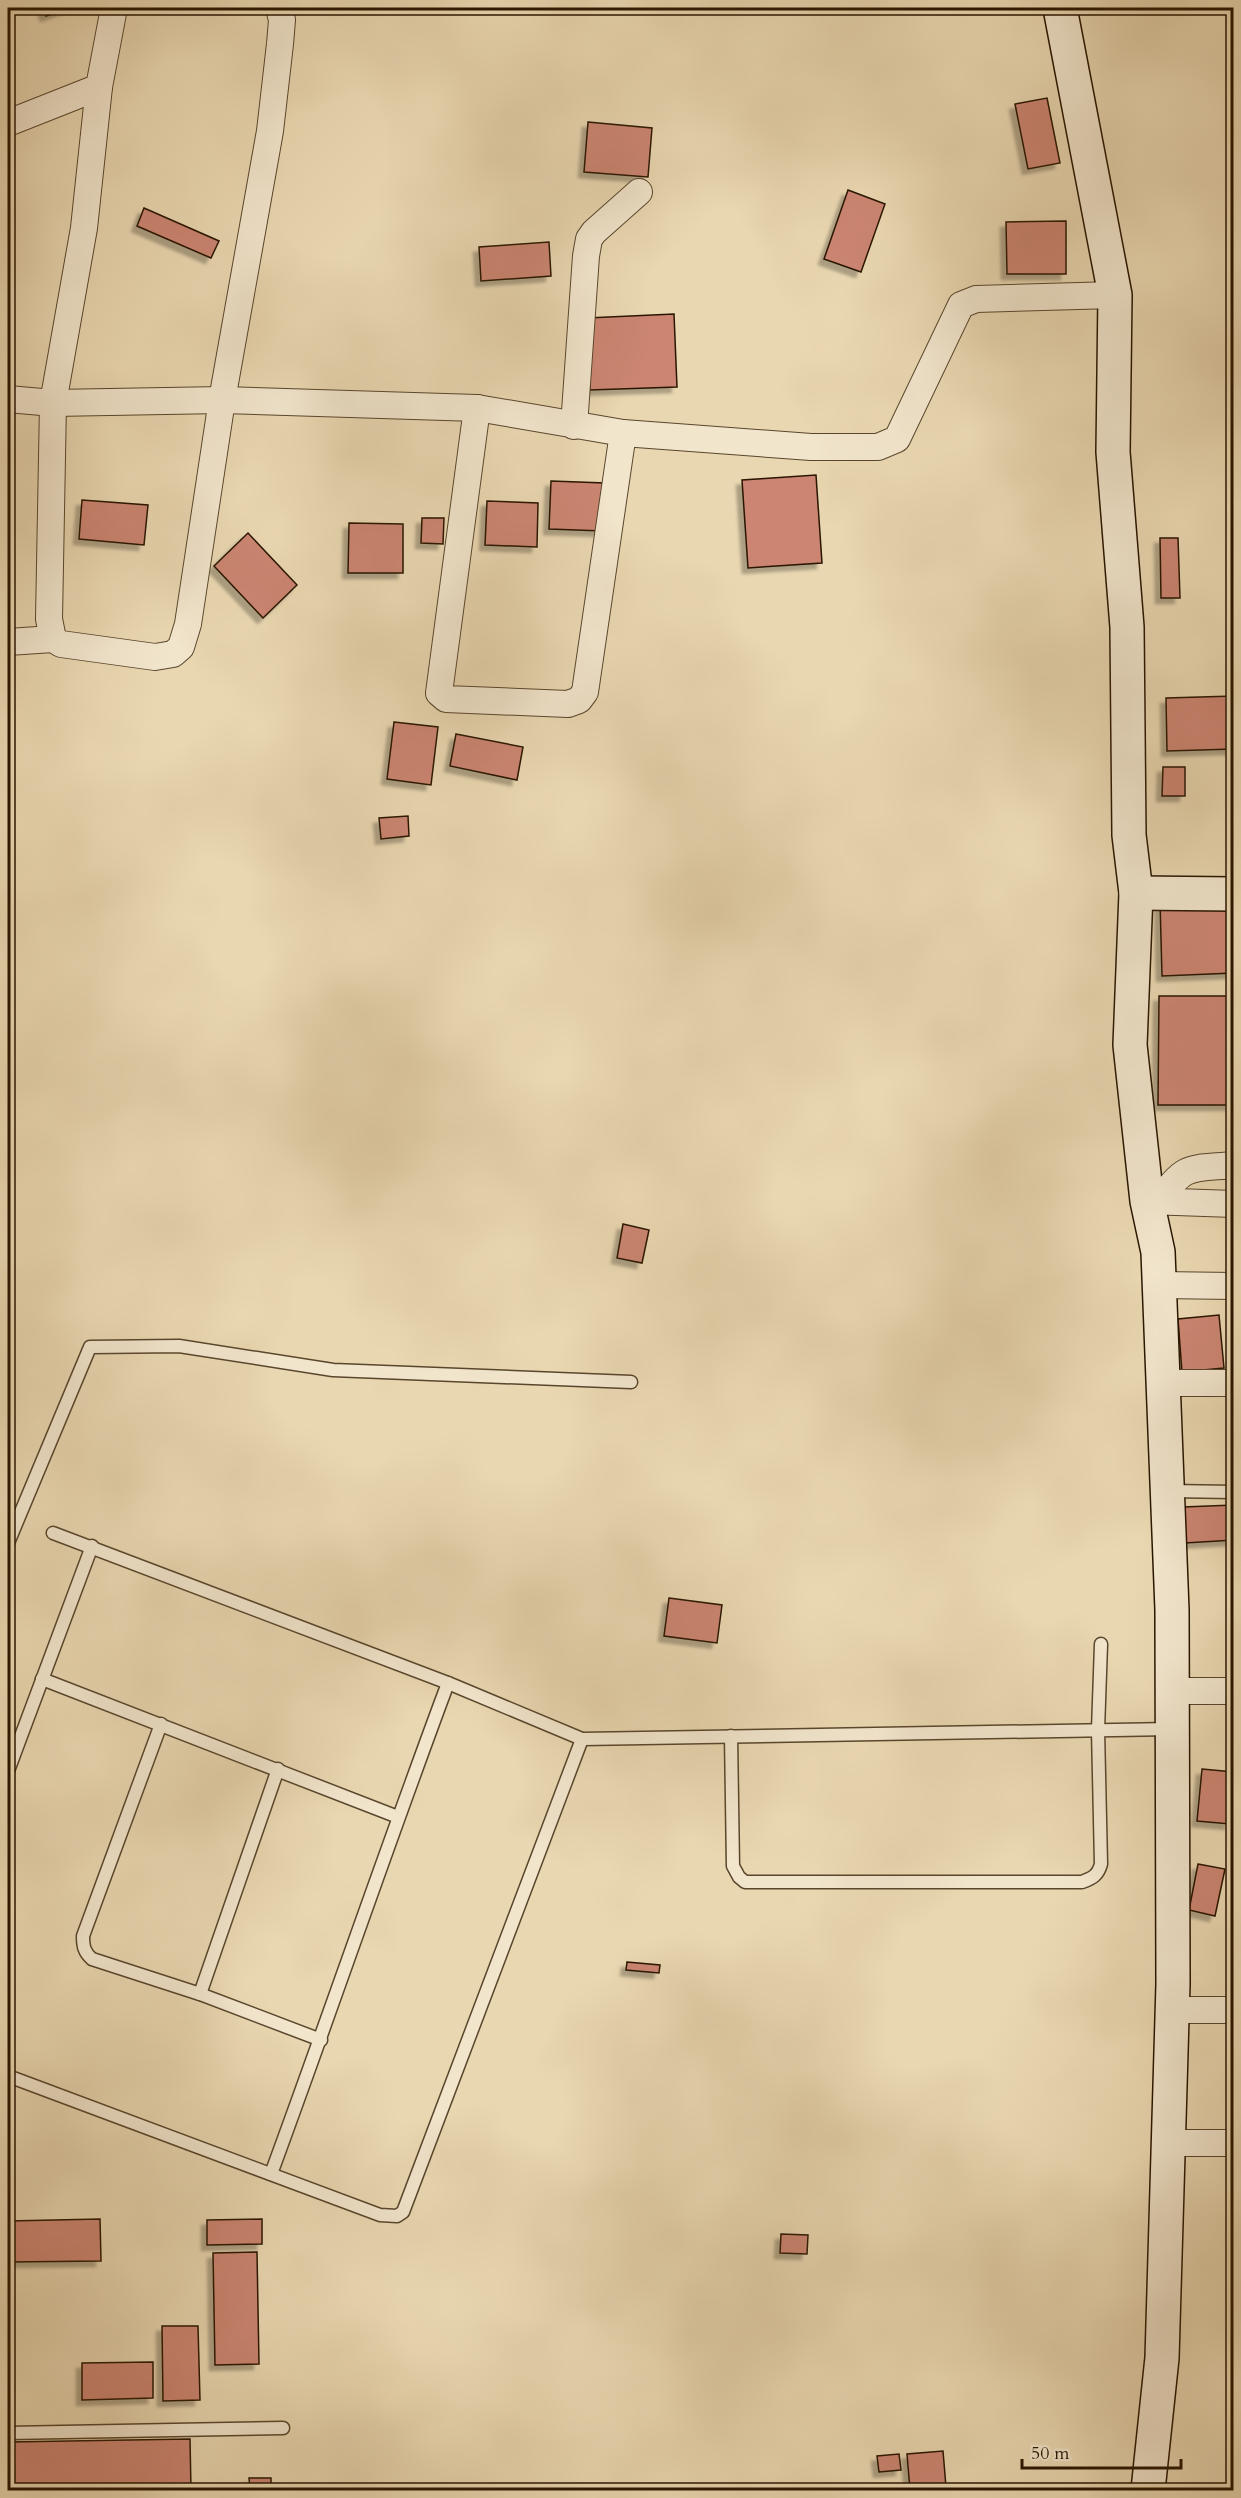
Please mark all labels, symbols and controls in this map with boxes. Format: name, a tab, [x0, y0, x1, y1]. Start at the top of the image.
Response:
scale bar	[1022, 2432, 1181, 2470]
text: 50 m	[1031, 2441, 1070, 2466]

